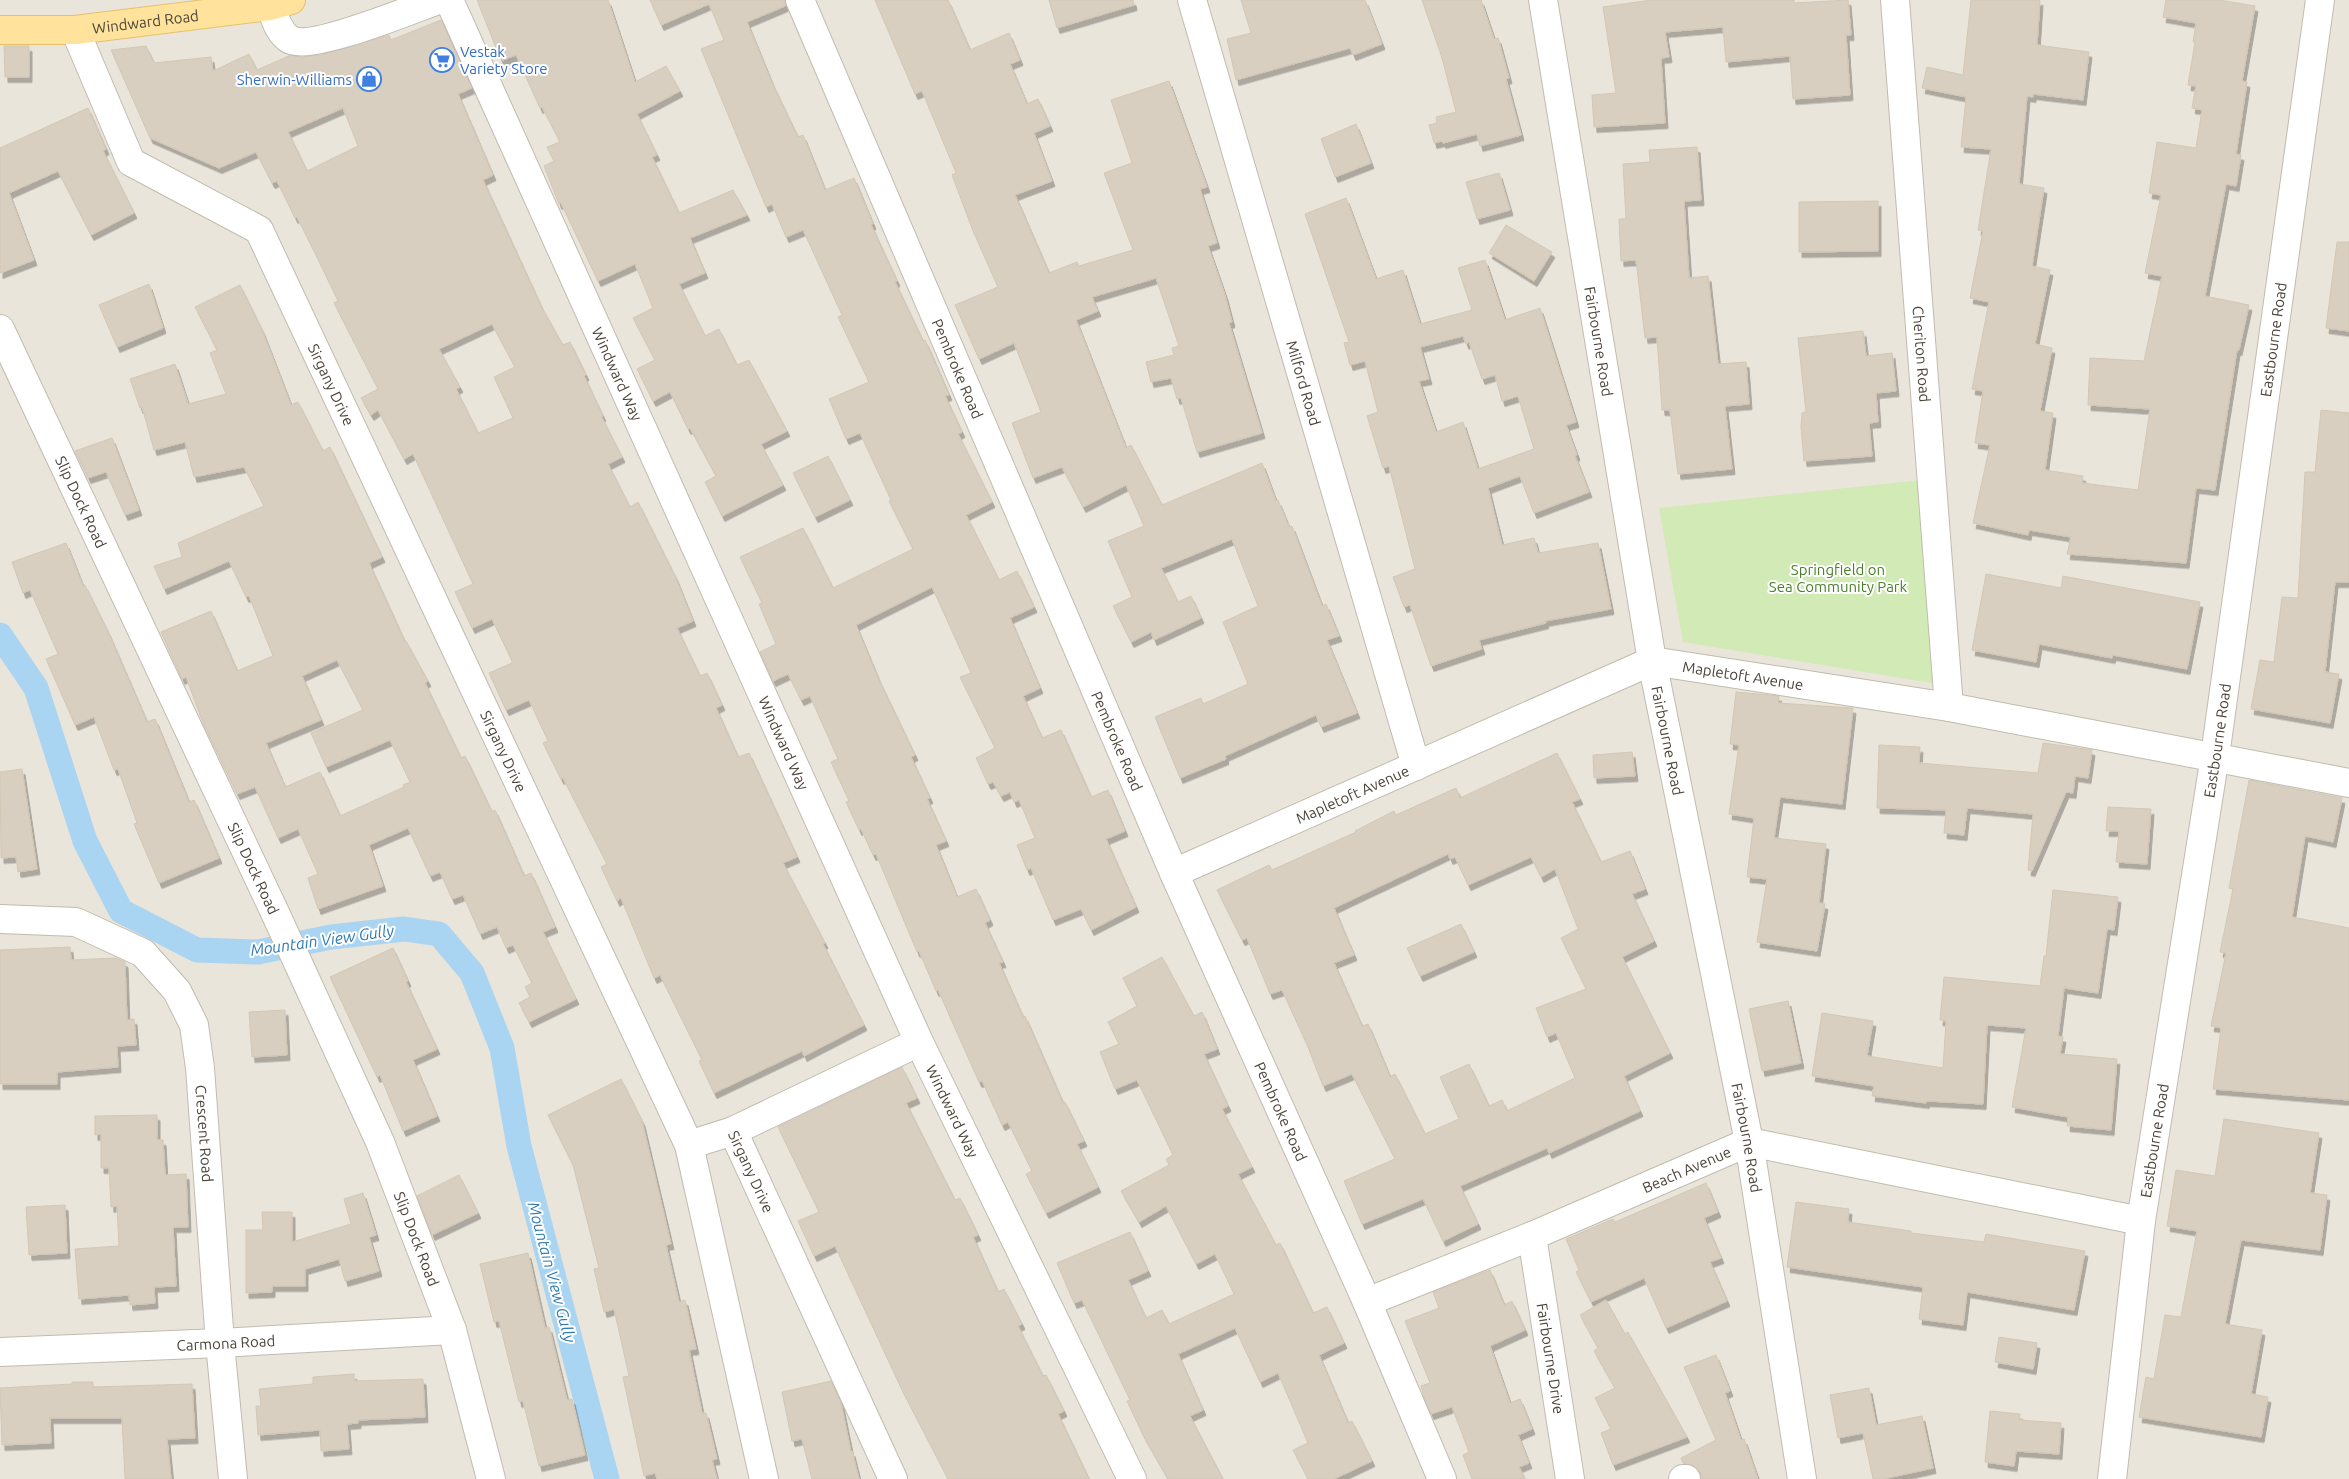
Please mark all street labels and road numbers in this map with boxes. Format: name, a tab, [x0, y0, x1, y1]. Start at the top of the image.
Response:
street label: Windward Road	[91, 6, 200, 36]
street label: Eastbourne Road	[2257, 281, 2289, 398]
street label: Fairbourne Road	[1582, 285, 1617, 398]
street label: Cheriton Road	[1910, 305, 1934, 403]
street label: Pembroke Road	[929, 316, 987, 421]
street label: Windward Way	[589, 324, 646, 423]
street label: Milford Road	[1284, 339, 1324, 427]
street label: Sirgany Drive	[305, 341, 358, 428]
street label: Slip Dock Road	[52, 453, 110, 550]
street label: Mapletoft Avenue	[1681, 657, 1805, 693]
street label: Eastbourne Road	[2200, 682, 2233, 799]
street label: Fairbourne Road	[1649, 684, 1687, 797]
street label: Pembroke Road	[1089, 688, 1146, 793]
street label: Windward Way	[756, 693, 813, 792]
street label: Sirgany Drive	[477, 707, 530, 795]
street label: Mapletoft Avenue	[1293, 761, 1411, 826]
street label: Slip Dock Road	[225, 819, 283, 917]
street label: Pembroke Road	[1252, 1059, 1311, 1163]
street label: Windward Way	[923, 1062, 982, 1160]
street label: Fairbourne Road	[1729, 1081, 1765, 1194]
street label: Eastbourne Road	[2136, 1082, 2171, 1199]
street label: Crescent Road	[193, 1084, 217, 1183]
street label: Sirgany Drive	[725, 1128, 778, 1215]
street label: Beach Avenue	[1639, 1142, 1733, 1196]
street label: Slip Dock Road	[391, 1189, 443, 1288]
street label: Fairbourne Drive	[1534, 1302, 1568, 1415]
street label: Carmona Road	[176, 1331, 276, 1353]

